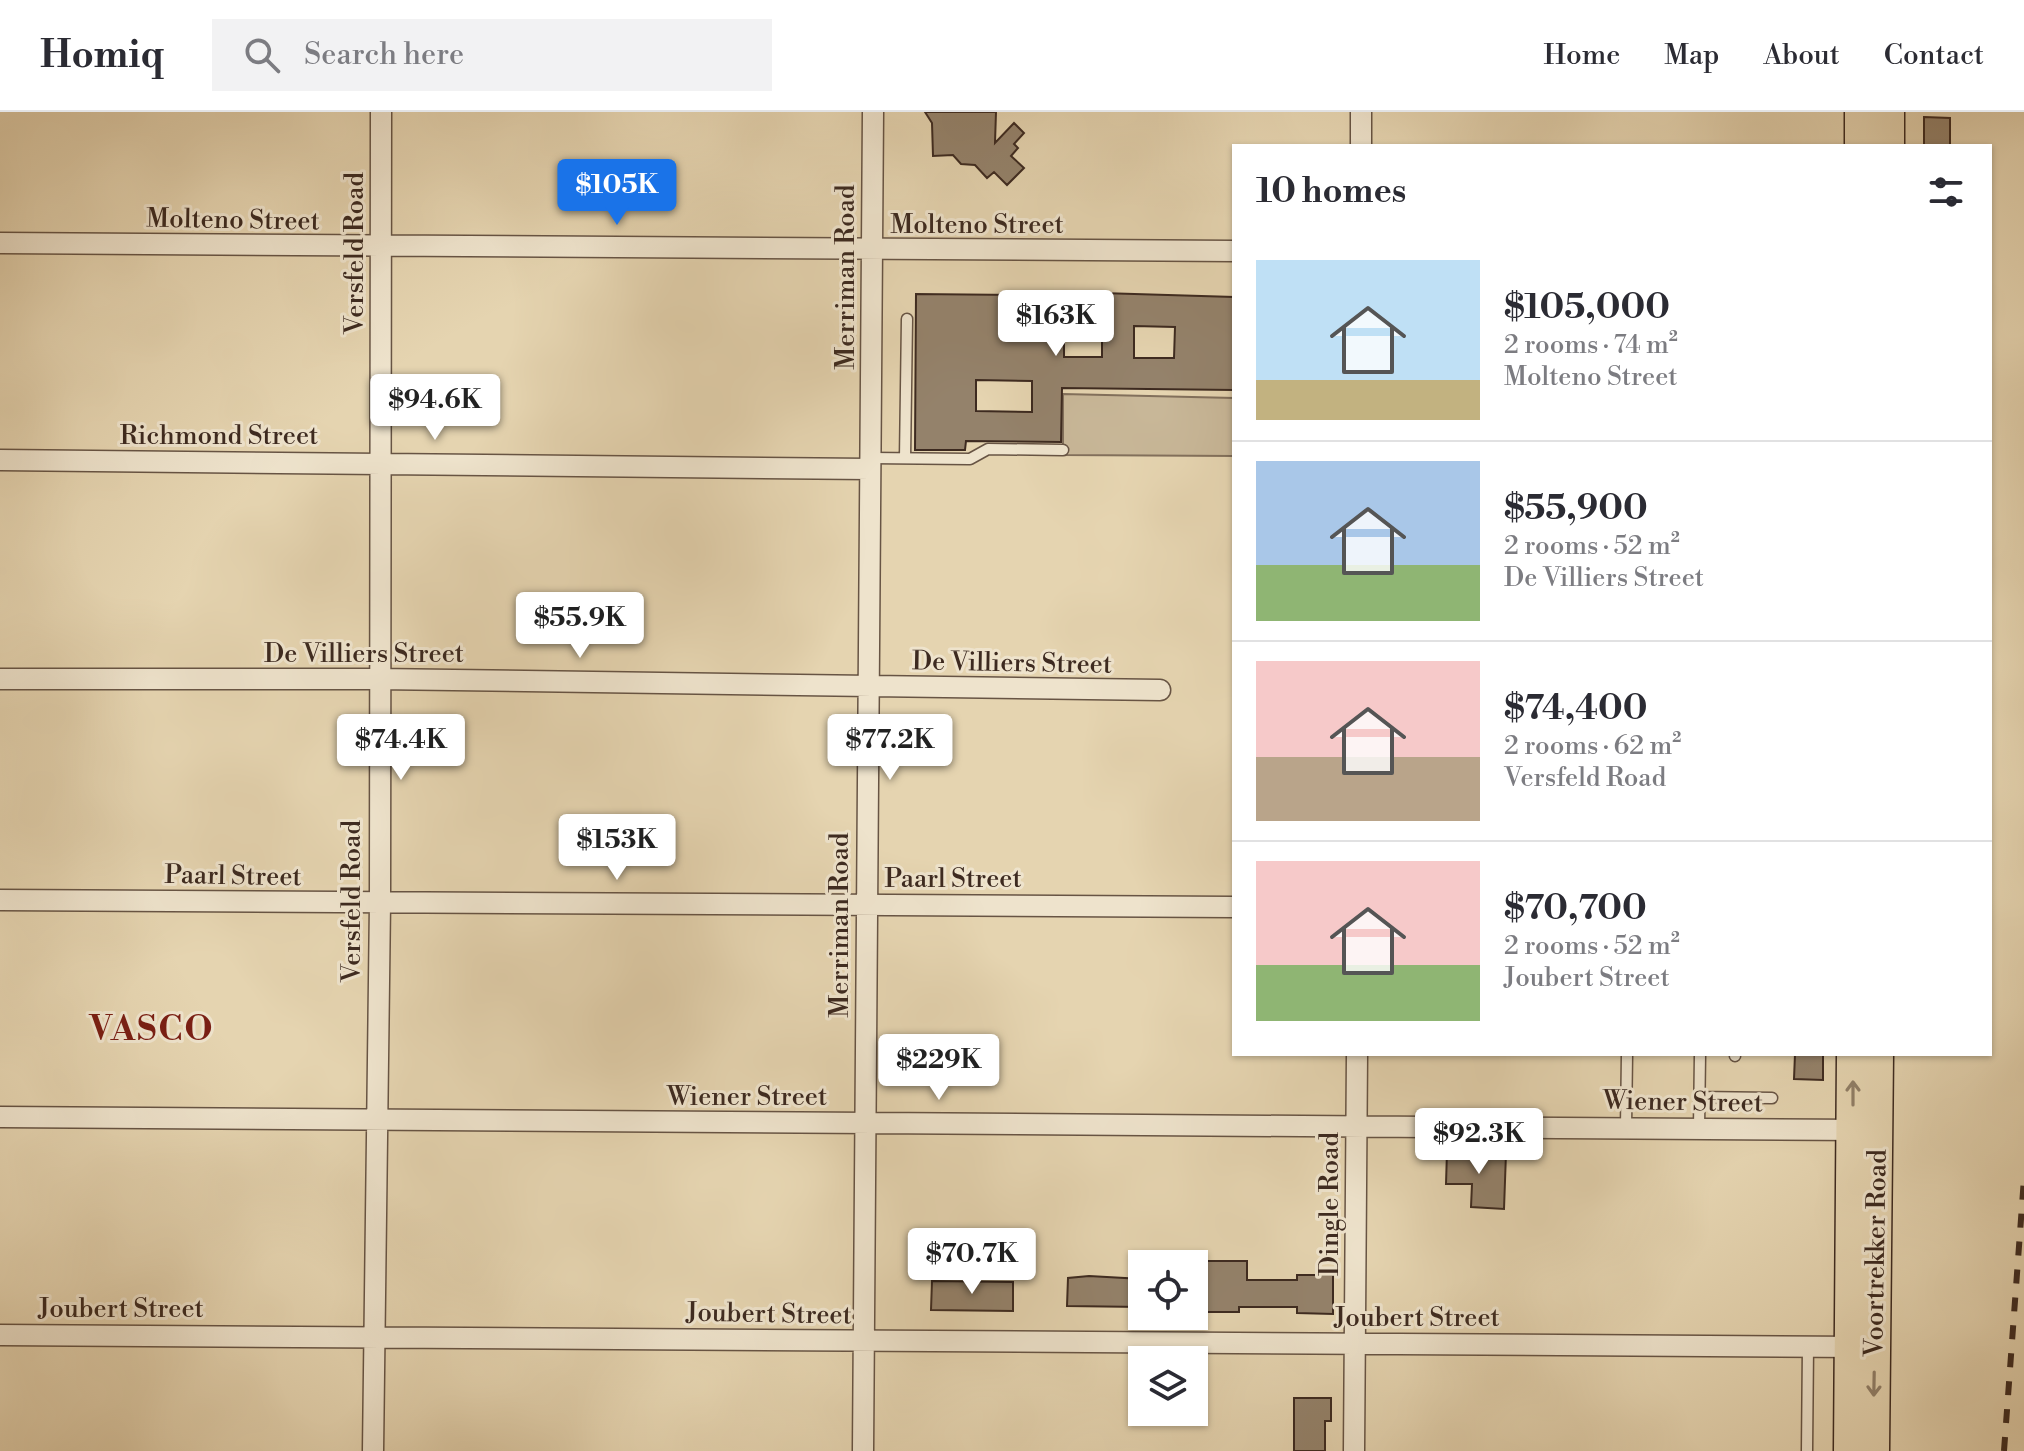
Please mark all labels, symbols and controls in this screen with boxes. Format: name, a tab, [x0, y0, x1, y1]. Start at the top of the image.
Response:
search box	[212, 19, 772, 91]
text: Homiq	[40, 32, 164, 79]
icon: search	[240, 33, 284, 77]
text: Search here	[304, 36, 464, 74]
text: Home	[1544, 38, 1620, 73]
text: Map	[1664, 38, 1719, 73]
text: About	[1763, 38, 1840, 73]
text: Contact	[1884, 38, 1984, 73]
pin: $105K	[561, 159, 673, 227]
text: $105K	[575, 169, 659, 201]
icon: filters	[1924, 170, 1968, 214]
text: 10 homes	[1256, 171, 1406, 213]
street label: Versfeld Road	[339, 172, 371, 335]
street label: Merriman Road	[830, 184, 862, 370]
street label: Molteno Street	[146, 202, 320, 238]
street label: Molteno Street	[890, 209, 1064, 241]
text: $105,000	[1504, 287, 1670, 329]
pin: $163K	[1000, 290, 1112, 358]
icon: home	[1320, 292, 1416, 388]
text: $163K	[1016, 300, 1096, 332]
text: 2 rooms · 74 m²	[1504, 329, 1678, 361]
text: Molteno Street	[1504, 361, 1678, 393]
pin: $94.6K	[370, 374, 500, 442]
text: $94.6K	[388, 384, 482, 416]
street label: Richmond Street	[120, 420, 318, 452]
text: $55,900	[1504, 488, 1648, 530]
icon: home	[1320, 493, 1416, 589]
text: 2 rooms · 52 m²	[1504, 530, 1680, 562]
text: De Villiers Street	[1504, 562, 1704, 594]
pin: $55.9K	[515, 592, 645, 660]
text: $55.9K	[534, 602, 626, 634]
street label: De Villiers Street	[264, 638, 464, 670]
street label: De Villiers Street	[912, 645, 1112, 681]
text: $74,400	[1504, 688, 1648, 730]
icon: home	[1320, 693, 1416, 789]
pin: $74.4K	[336, 714, 466, 782]
pin: $77.2K	[825, 714, 955, 782]
text: $74.4K	[355, 724, 447, 756]
text: $77.2K	[845, 724, 935, 756]
text: 2 rooms · 62 m²	[1504, 730, 1681, 762]
text: Versfeld Road	[1504, 762, 1666, 794]
pin: $153K	[561, 814, 673, 882]
street label: Versfeld Road	[336, 820, 368, 983]
text: $153K	[577, 824, 657, 856]
street label: Merriman Road	[824, 832, 856, 1018]
street label: Paarl Street	[164, 859, 302, 893]
street label: Paarl Street	[884, 863, 1022, 895]
text: $70,700	[1504, 888, 1647, 930]
icon: home	[1320, 893, 1416, 989]
text: 2 rooms · 52 m²	[1504, 930, 1680, 962]
text: Joubert Street	[1504, 962, 1670, 994]
district label: VASCO	[89, 1009, 214, 1051]
pin: $229K	[883, 1034, 995, 1102]
text: $229K	[896, 1044, 982, 1076]
one-way arrow	[1845, 1080, 1861, 1107]
street label: Wiener Street	[666, 1081, 827, 1113]
street label: Wiener Street	[1602, 1085, 1763, 1119]
pin: $92.3K	[1414, 1108, 1544, 1176]
text: $92.3K	[1433, 1118, 1525, 1150]
street label: Dingle Road	[1314, 1132, 1346, 1276]
street label: Voortrekker Road	[1858, 1149, 1894, 1358]
pin: $70.7K	[907, 1228, 1037, 1296]
text: $70.7K	[926, 1238, 1018, 1270]
map controls	[1128, 1250, 1208, 1426]
button: locate	[1128, 1250, 1208, 1330]
street label: Joubert Street	[37, 1293, 204, 1325]
street label: Joubert Street	[685, 1297, 852, 1331]
street label: Joubert Street	[1333, 1302, 1500, 1334]
button: layers	[1128, 1346, 1208, 1426]
one-way arrow	[1866, 1370, 1882, 1397]

